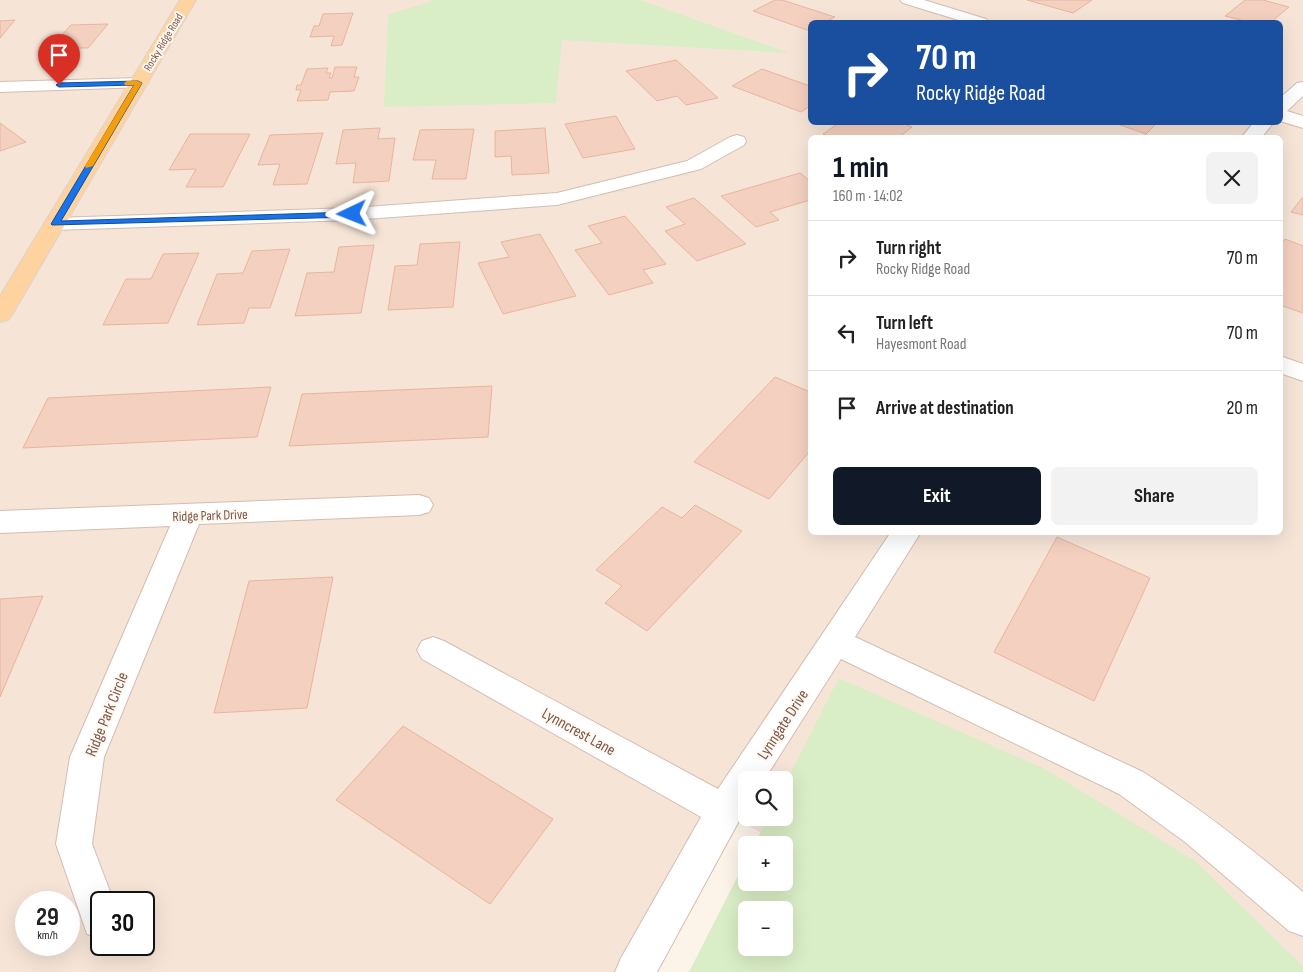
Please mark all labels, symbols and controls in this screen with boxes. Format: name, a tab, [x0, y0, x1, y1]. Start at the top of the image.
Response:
street label: Rocky Ridge Road	[141, 11, 186, 73]
pin	[38, 34, 80, 85]
text: 70 m	[916, 37, 976, 80]
icon: right	[833, 40, 898, 105]
icon: arrive	[45, 41, 73, 69]
text: Rocky Ridge Road	[916, 80, 1045, 107]
text: 1 min	[833, 150, 889, 186]
button: close	[1206, 152, 1258, 204]
position arrow	[325, 187, 377, 239]
text: 160 m · 14:02	[833, 187, 903, 206]
text: Turn right	[876, 237, 941, 260]
icon: right	[833, 244, 861, 272]
text: 70 m	[1227, 247, 1258, 270]
text: Rocky Ridge Road	[876, 260, 970, 279]
text: Turn left	[876, 312, 933, 335]
icon: left	[833, 319, 861, 347]
text: 70 m	[1227, 322, 1258, 345]
text: Hayesmont Road	[876, 335, 966, 354]
icon: arrive	[833, 394, 861, 422]
text: Arrive at destination	[876, 397, 1014, 420]
text: 20 m	[1226, 397, 1258, 420]
button: Exit	[833, 467, 1041, 525]
button: Share	[1051, 467, 1258, 525]
street label: Ridge Park Drive	[172, 506, 248, 525]
street label: Ridge Park Circle	[82, 670, 133, 759]
street label: Lynngate Drive	[754, 686, 813, 763]
street label: Lynncrest Lane	[538, 704, 618, 760]
map controls	[738, 771, 793, 956]
button: search	[738, 771, 793, 826]
button: +	[738, 836, 793, 891]
speed limit sign: 30	[90, 891, 155, 956]
button: −	[738, 901, 793, 956]
text: 29	[36, 902, 59, 933]
text: km/h	[37, 928, 58, 943]

